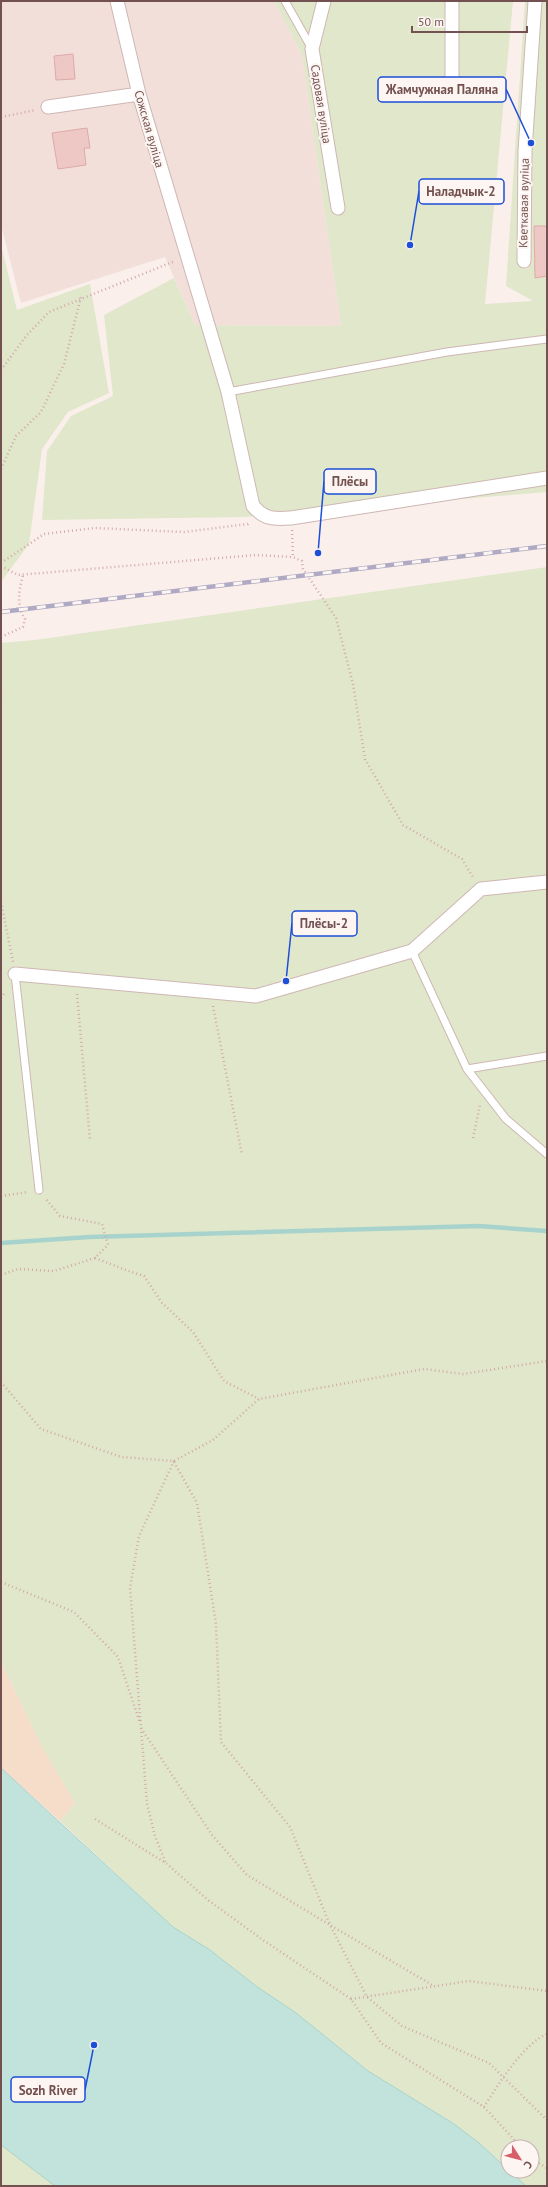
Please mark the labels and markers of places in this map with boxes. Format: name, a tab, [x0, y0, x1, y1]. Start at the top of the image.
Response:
callout: Жамчужная Паляна	[378, 77, 506, 102]
callout: Наладчык-2	[419, 179, 504, 204]
callout: Плёсы	[324, 469, 376, 494]
callout: Плёсы-2	[292, 911, 357, 936]
callout: Sozh River	[11, 2077, 85, 2102]

